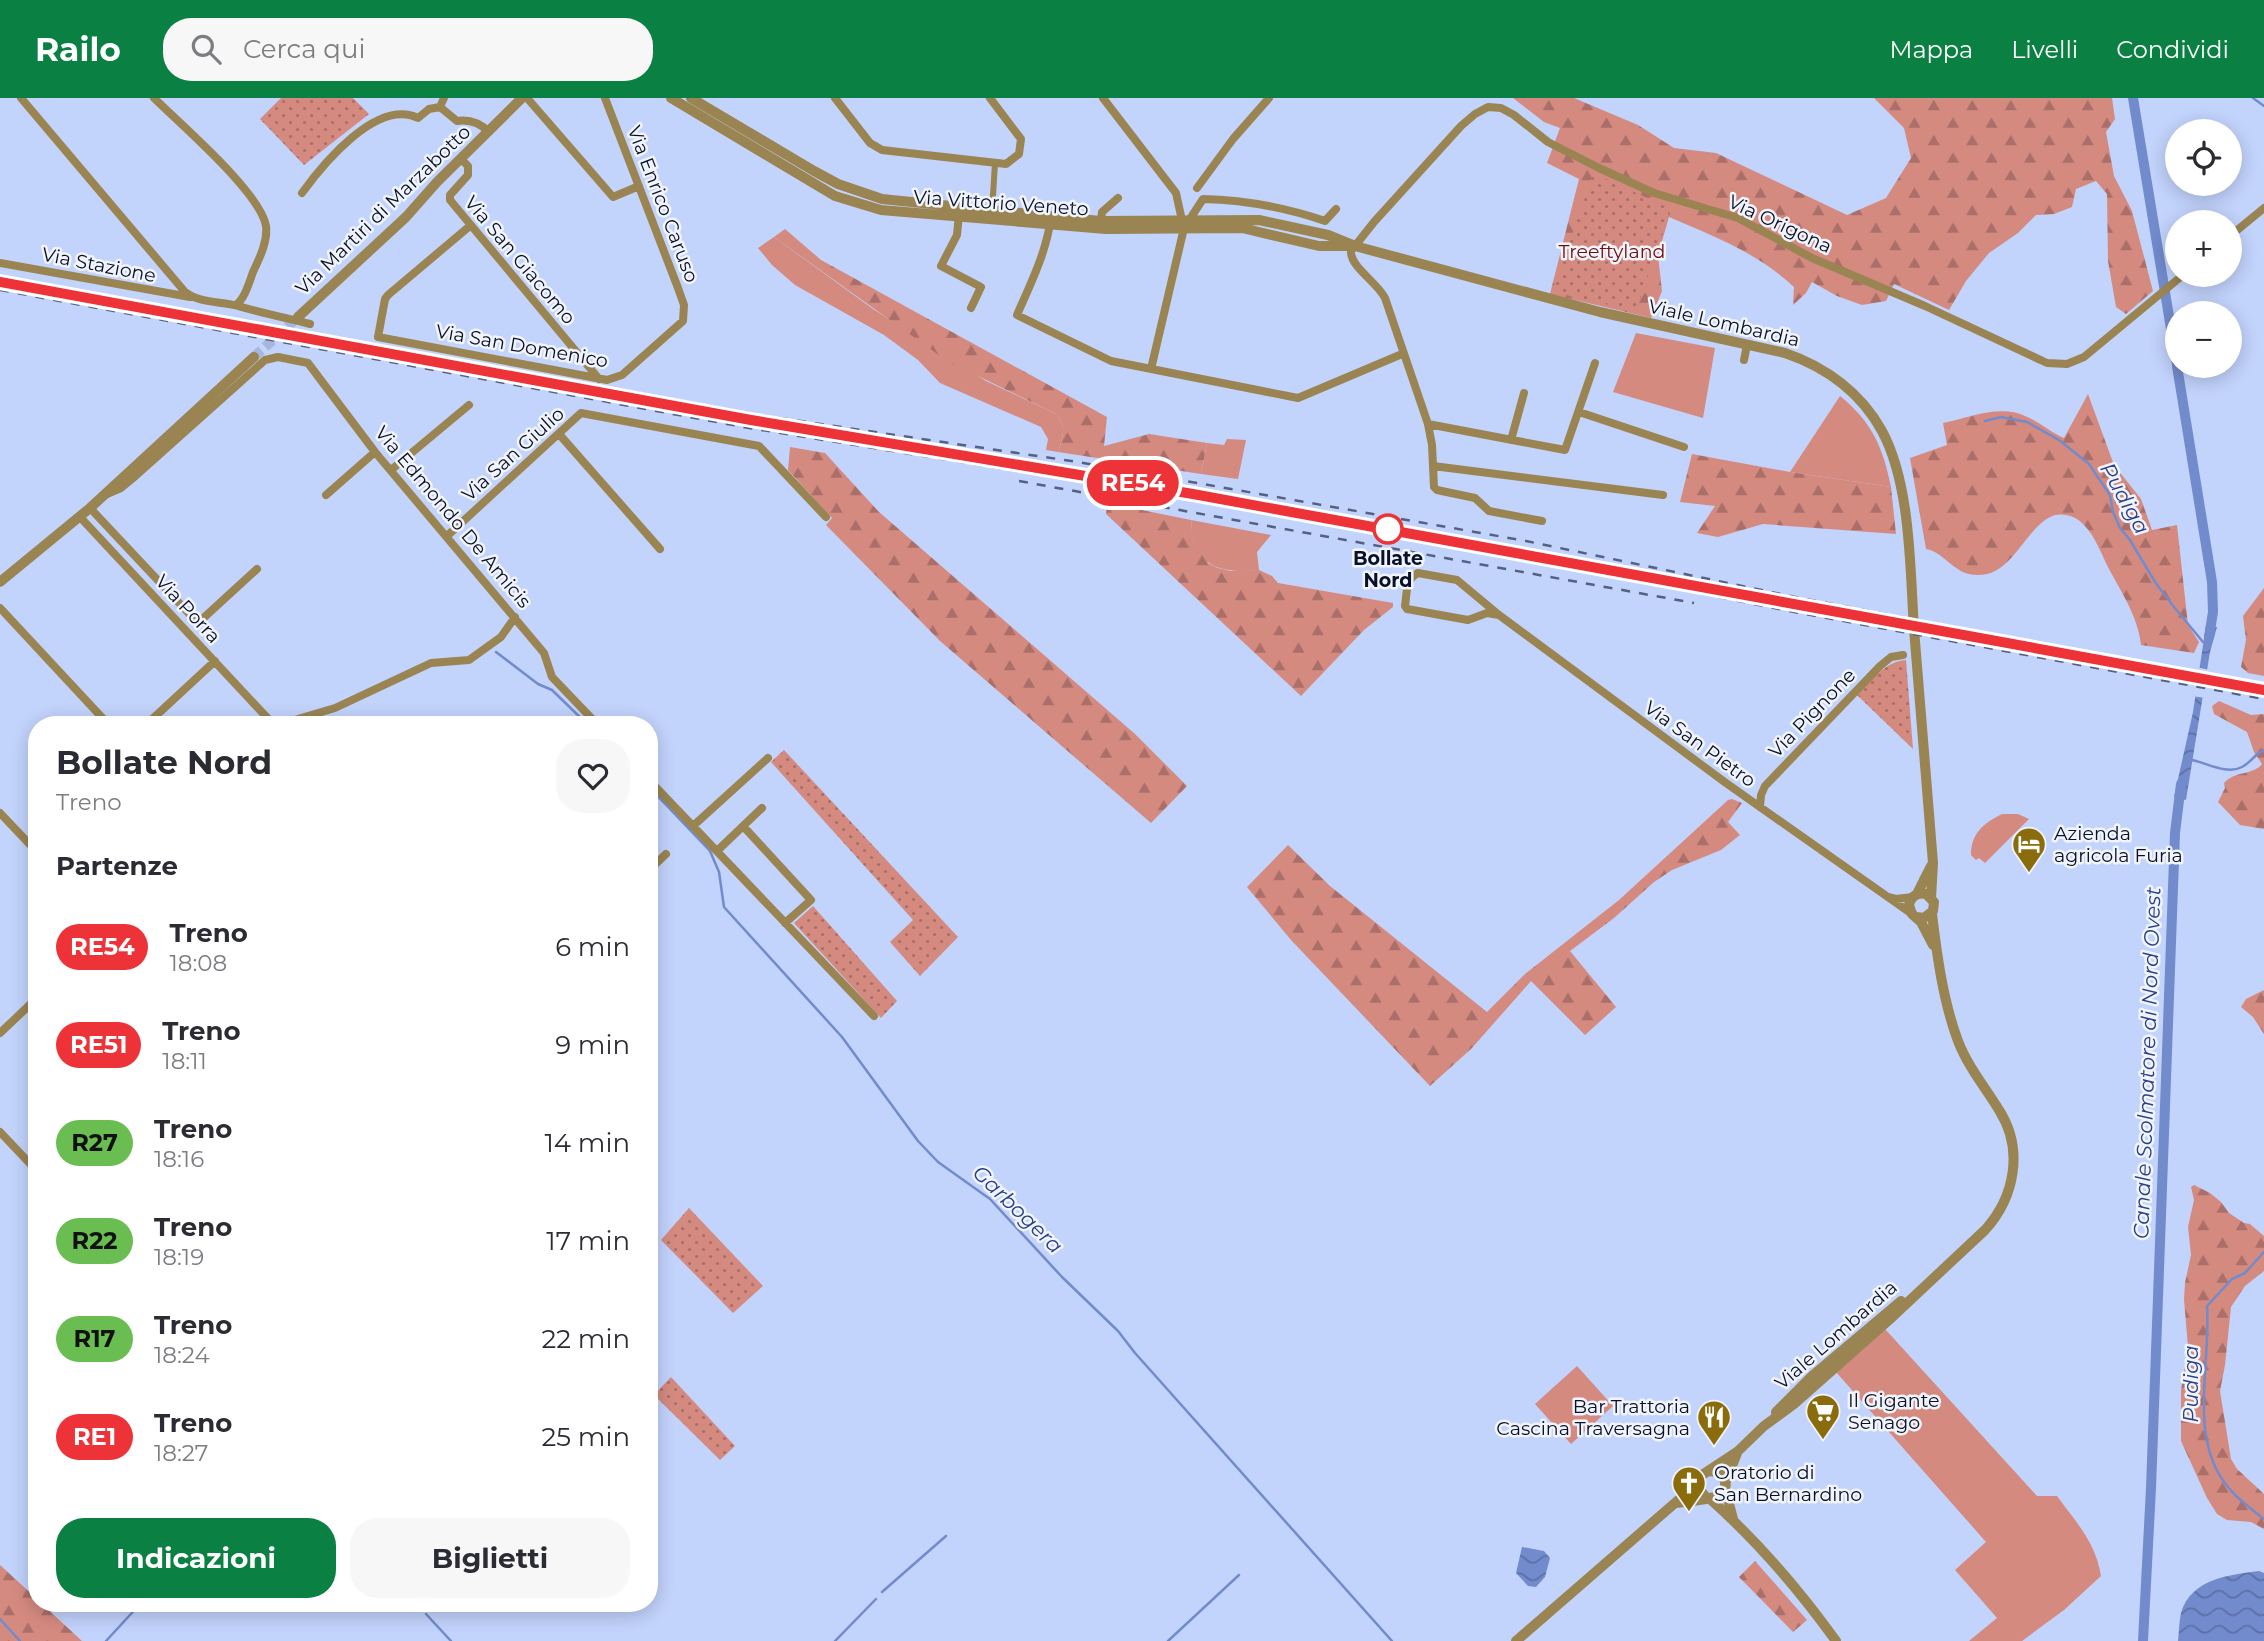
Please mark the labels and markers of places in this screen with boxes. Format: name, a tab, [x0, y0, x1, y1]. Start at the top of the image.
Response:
marker: Bollate Nord	[1373, 514, 1403, 544]
place label: Bollate Nord	[1353, 547, 1423, 592]
place label: Azienda agricola Furia	[2054, 822, 2183, 867]
hotel icon: Azienda agricola Furia	[2010, 825, 2048, 874]
place label: Il Gigante Senago	[1848, 1389, 1940, 1434]
supermarket icon: Il Gigante Senago	[1804, 1392, 1842, 1441]
place label: Bar Trattoria Cascina Traversagna	[1496, 1395, 1690, 1440]
restaurant icon: Bar Trattoria Cascina Traversagna	[1695, 1398, 1733, 1447]
place label: Oratorio di San Bernardino	[1714, 1461, 1862, 1506]
church icon: Oratorio di San Bernardino	[1670, 1464, 1708, 1513]

